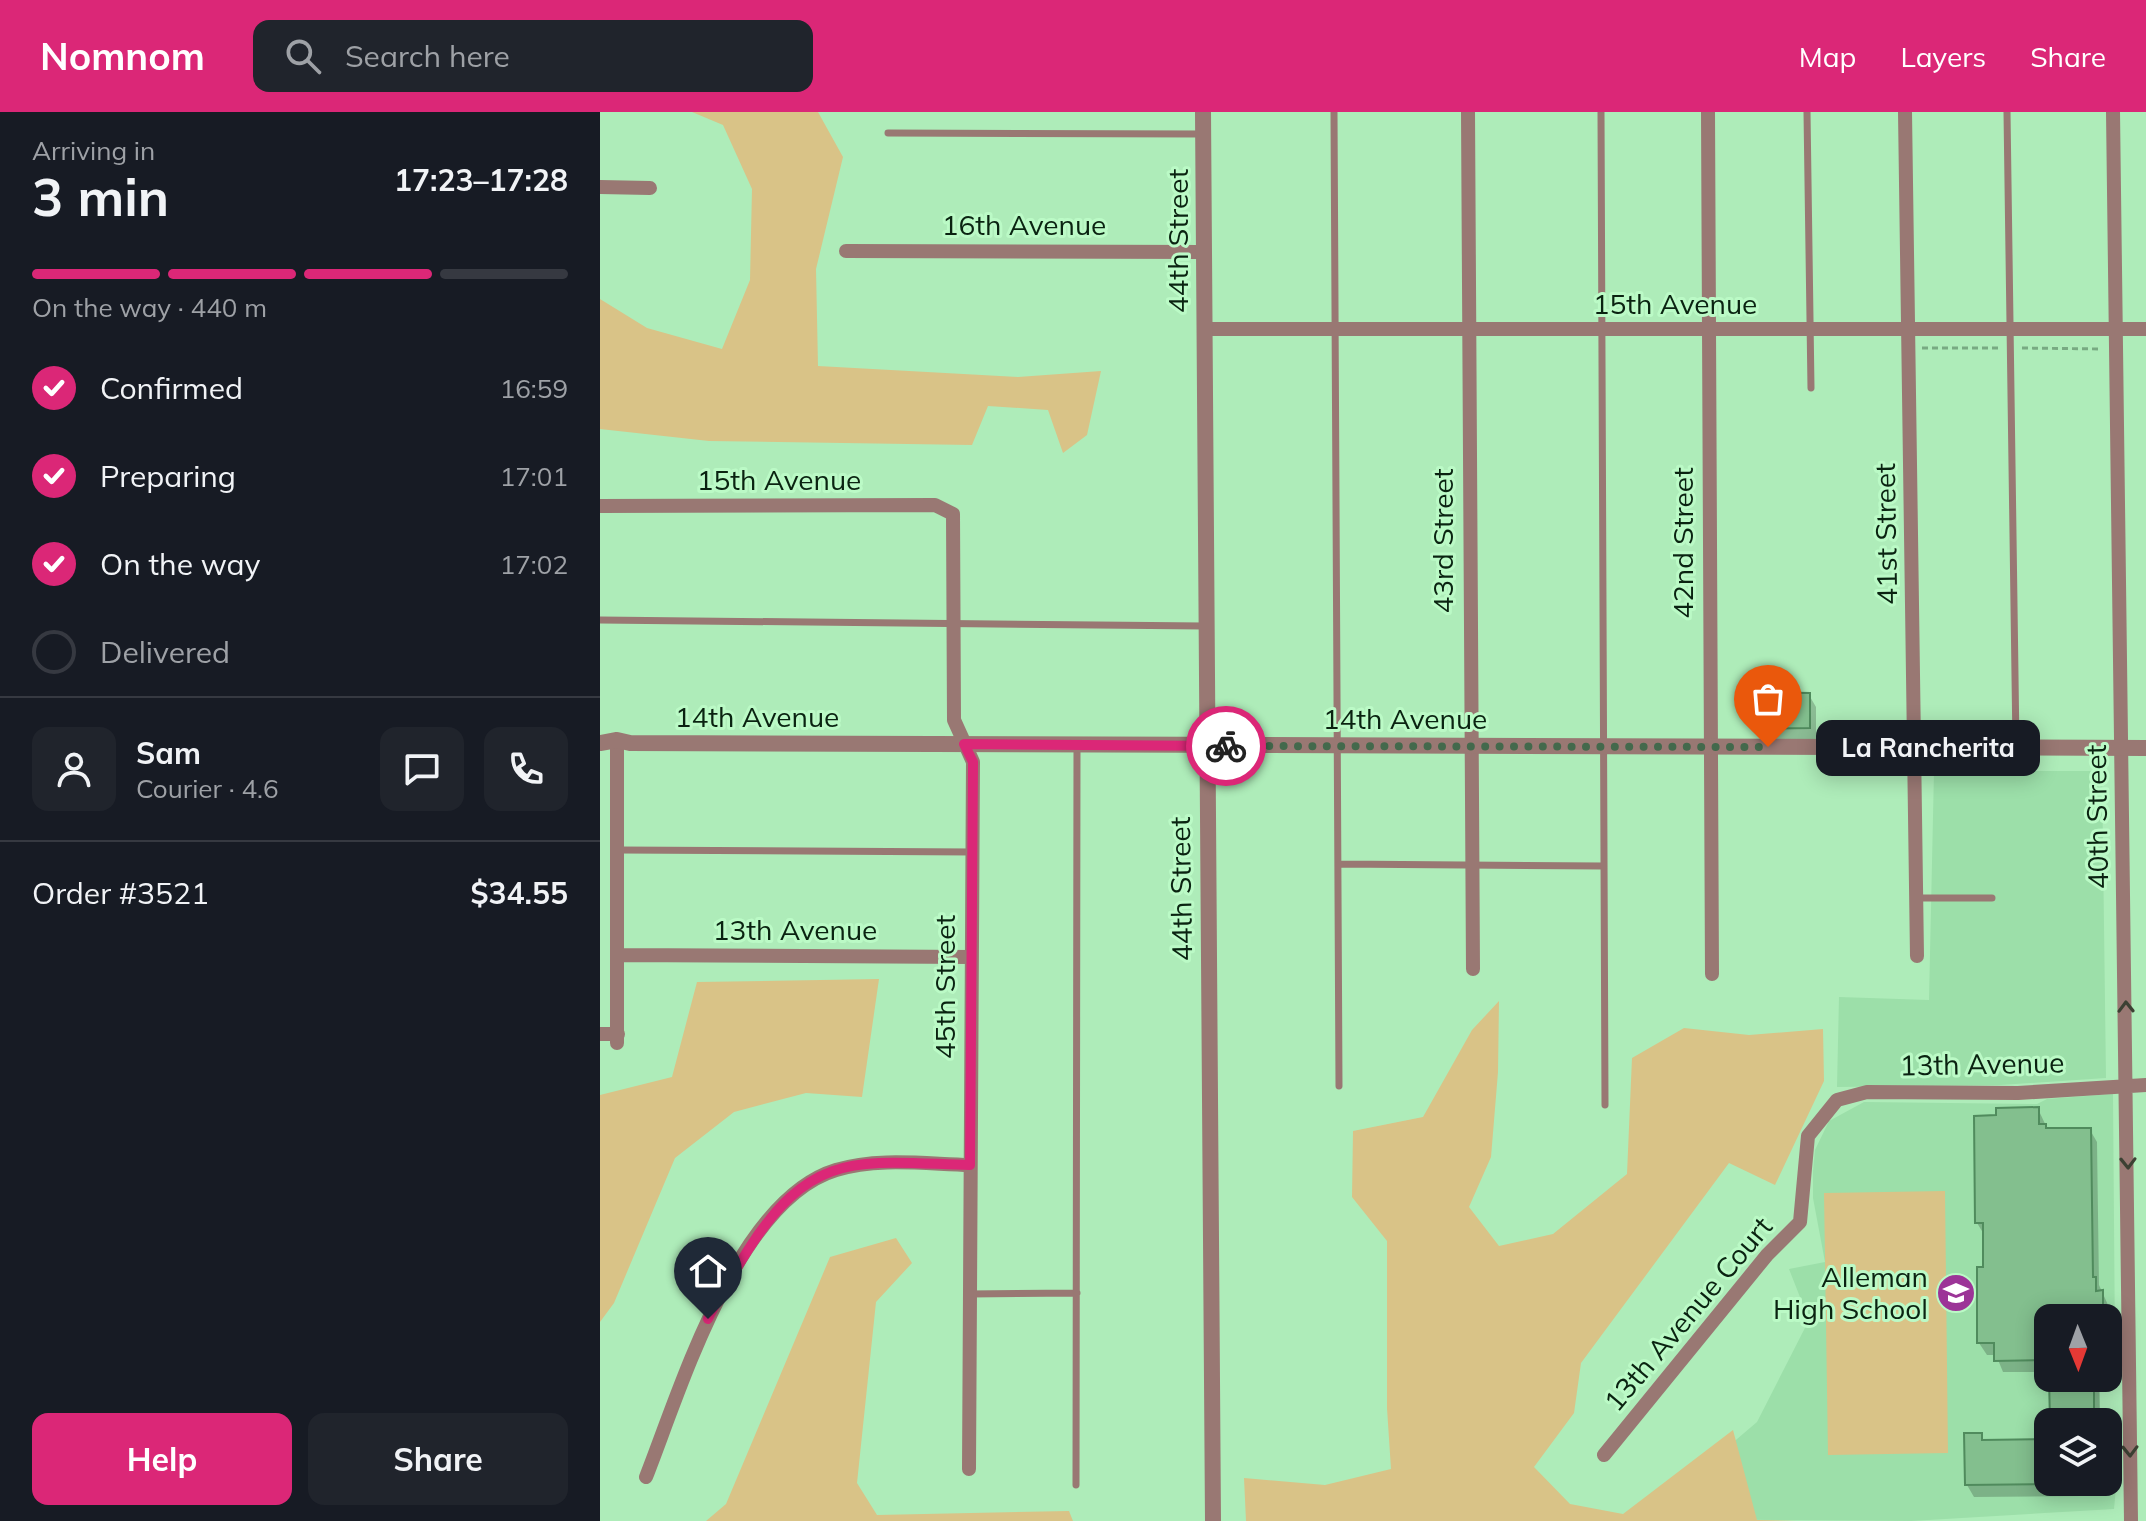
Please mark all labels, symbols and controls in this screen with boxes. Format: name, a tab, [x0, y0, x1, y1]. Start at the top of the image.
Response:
search box	[253, 20, 813, 92]
text: Nomnom	[40, 32, 205, 80]
icon: search	[281, 34, 325, 78]
text: Search here	[345, 37, 510, 75]
text: Map	[1799, 39, 1856, 74]
text: Layers	[1900, 39, 1986, 74]
text: Share	[2030, 39, 2106, 74]
text: Arriving in	[32, 134, 155, 167]
text: 17:23–17:28	[394, 161, 568, 199]
text: 3 min	[32, 164, 169, 229]
street label: 44th Street	[1160, 169, 1195, 313]
street label: 16th Avenue	[942, 207, 1106, 242]
street label: 15th Avenue	[1593, 286, 1757, 321]
text: On the way · 440 m	[32, 291, 267, 324]
icon: check	[32, 366, 76, 410]
text: Confirmed	[100, 369, 243, 407]
text: 16:59	[500, 372, 568, 405]
icon: check	[32, 454, 76, 498]
text: Preparing	[100, 457, 236, 495]
text: 17:01	[500, 460, 568, 493]
street label: 15th Avenue	[697, 462, 861, 497]
street label: 41st Street	[1867, 463, 1904, 605]
street label: 42nd Street	[1665, 467, 1700, 619]
street label: 43rd Street	[1425, 468, 1460, 614]
icon: check	[32, 542, 76, 586]
text: On the way	[100, 545, 260, 583]
text: 17:02	[500, 548, 568, 581]
text: Delivered	[100, 633, 230, 671]
pin	[1734, 665, 1802, 747]
icon: bag	[1746, 677, 1790, 721]
street label: 14th Avenue	[675, 699, 839, 734]
street label: 14th Avenue	[1323, 701, 1487, 736]
courier	[1186, 706, 1266, 786]
callout: La Rancherita	[1816, 719, 2040, 775]
icon: bike	[1204, 724, 1248, 768]
button: person	[32, 727, 116, 811]
button: chat	[380, 727, 464, 811]
button: phone	[484, 727, 568, 811]
text: La Rancherita	[1841, 731, 2015, 764]
text: Sam	[136, 734, 201, 772]
street label: 40th Street	[2078, 744, 2115, 890]
text: Courier · 4.6	[136, 772, 279, 805]
street label: 44th Street	[1162, 816, 1199, 962]
text: Order #3521	[32, 874, 209, 912]
text: $34.55	[471, 874, 568, 912]
street label: 13th Avenue	[713, 912, 877, 947]
street label: 45th Street	[927, 915, 962, 1059]
one-way arrow	[2117, 1000, 2134, 1013]
street label: 13th Avenue	[1899, 1045, 2065, 1082]
one-way arrow	[2119, 1157, 2136, 1170]
street label: 13th Avenue Court	[1596, 1209, 1779, 1418]
pin	[674, 1237, 742, 1319]
icon: home	[686, 1249, 730, 1293]
place label: Alleman High School	[1773, 1259, 1928, 1326]
school or university icon: Alleman High School	[1935, 1272, 1977, 1314]
north arrow	[2034, 1304, 2122, 1392]
map controls	[2034, 1304, 2122, 1496]
button: layers	[2034, 1408, 2122, 1496]
button: Help	[32, 1413, 292, 1505]
button: Share	[308, 1413, 568, 1505]
one-way arrow	[2121, 1445, 2139, 1458]

